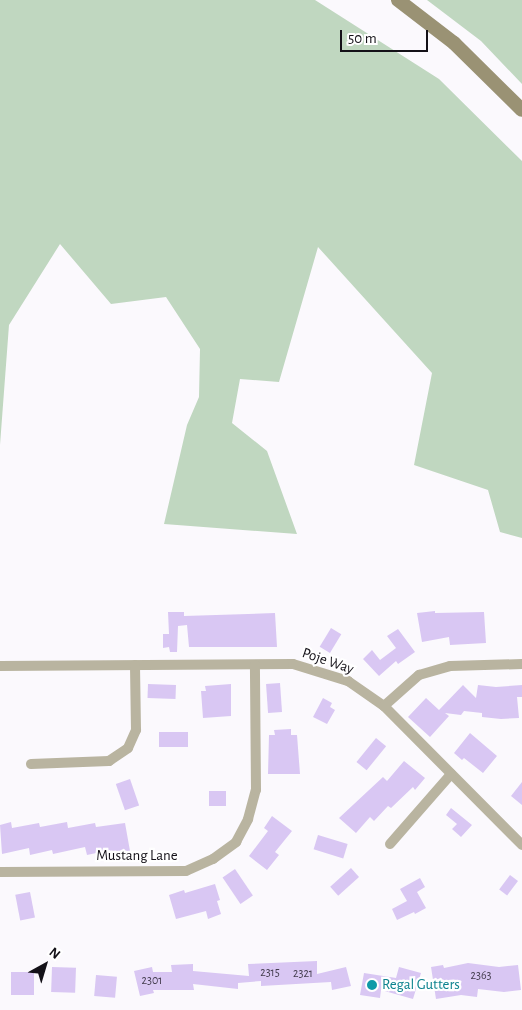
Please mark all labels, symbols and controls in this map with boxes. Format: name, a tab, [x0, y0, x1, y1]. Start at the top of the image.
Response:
scale bar	[342, 20, 430, 52]
text: 50 m	[348, 31, 377, 46]
street label: Poje Way	[300, 644, 356, 678]
street label: Mustang Lane	[96, 847, 178, 865]
north arrow	[20, 940, 70, 990]
text: N	[46, 945, 63, 962]
house number: 2315	[260, 966, 280, 980]
house number: 2321	[293, 967, 313, 981]
house number: 2363	[471, 969, 491, 983]
house number: 2301	[142, 974, 162, 988]
place label: Regal Gutters	[382, 976, 460, 994]
marker: Regal Gutters	[366, 979, 378, 991]

